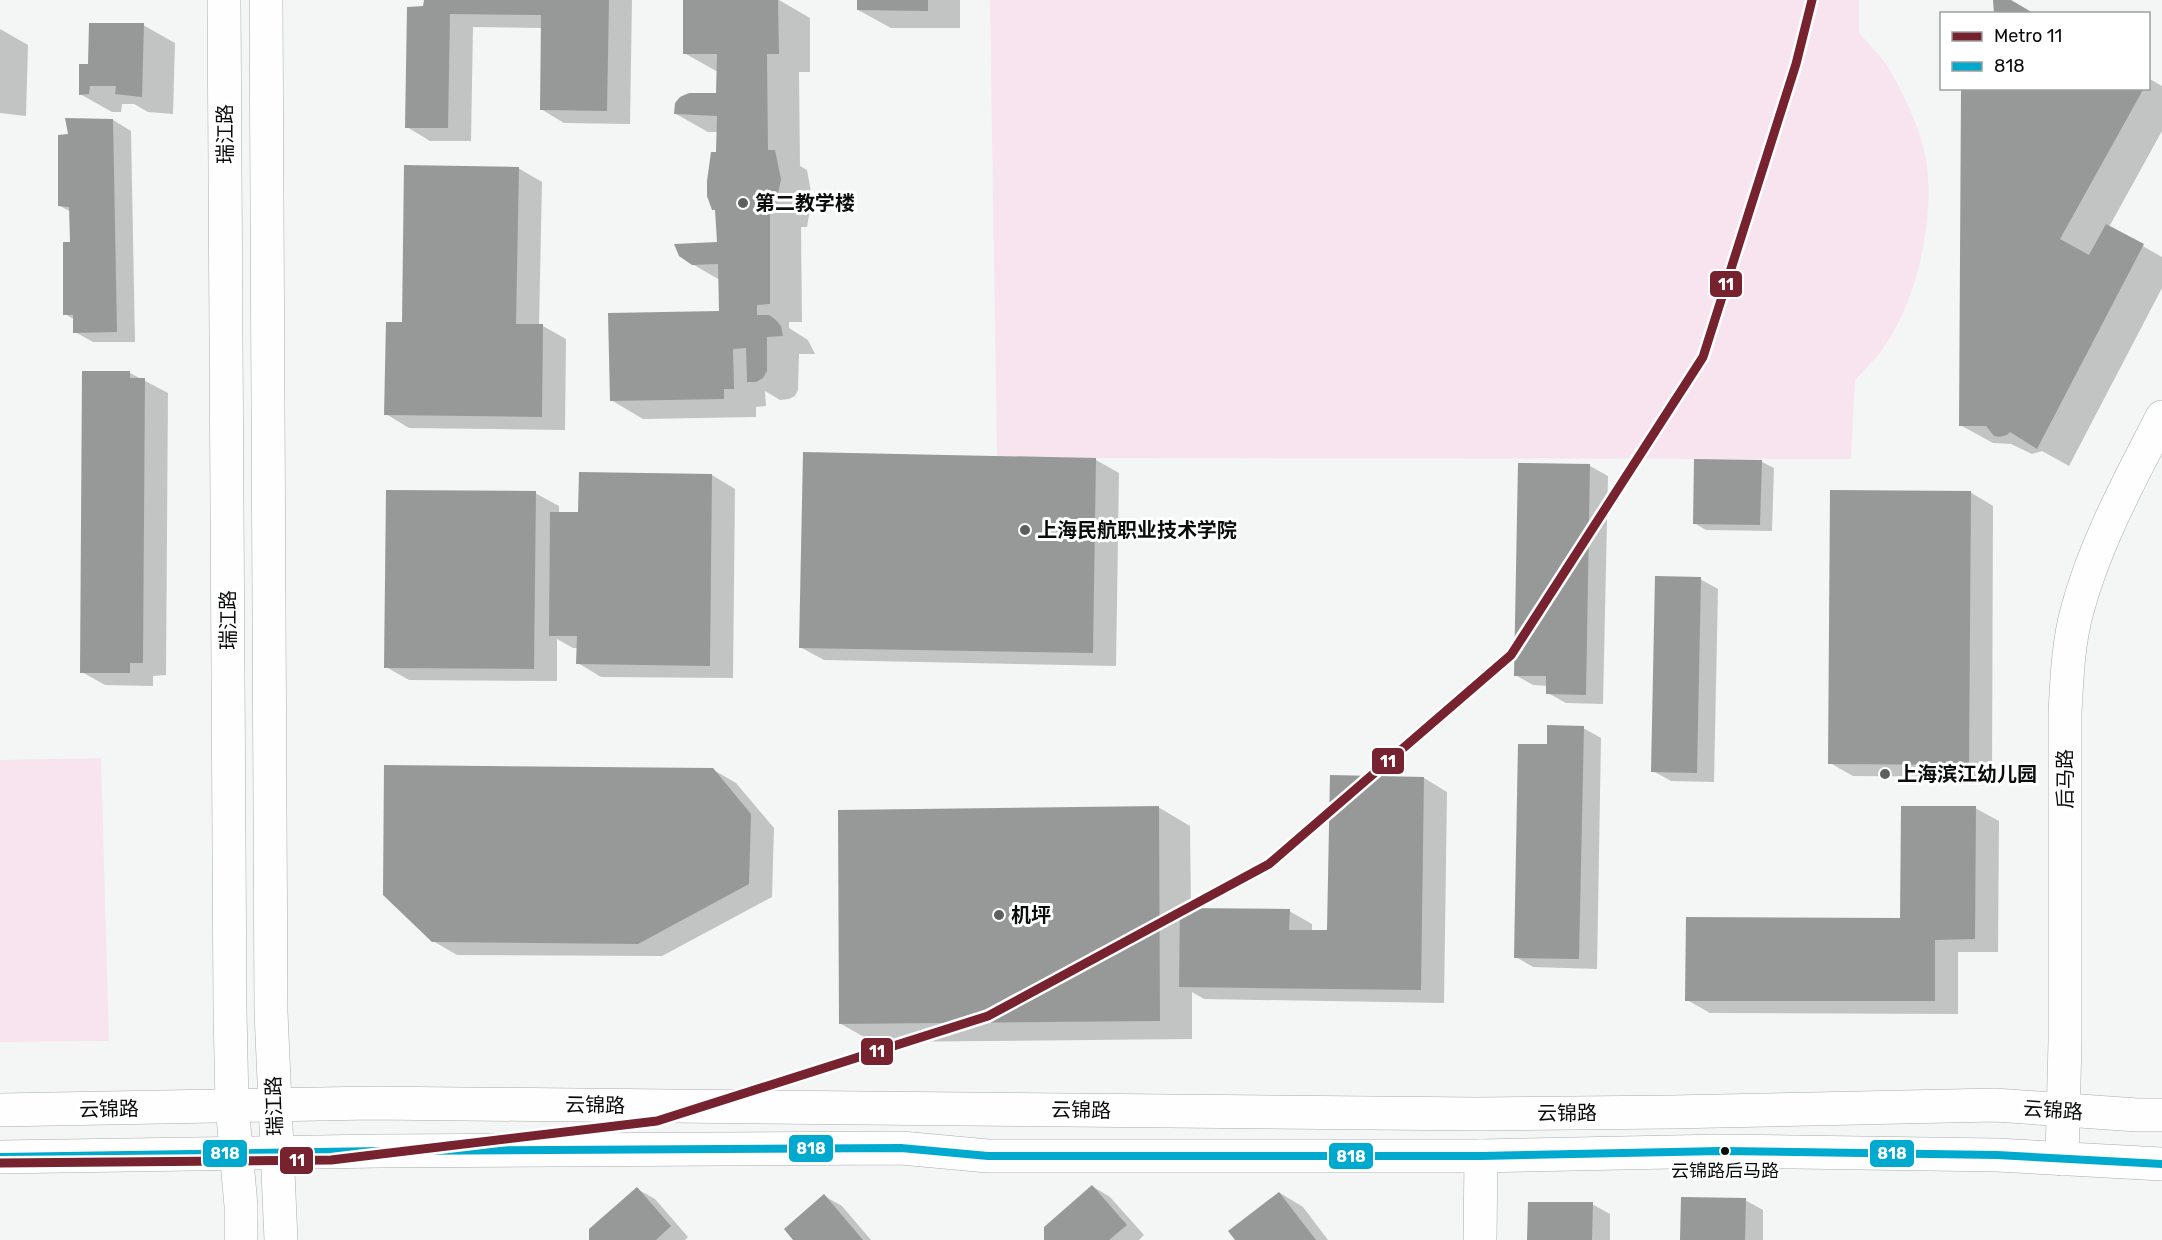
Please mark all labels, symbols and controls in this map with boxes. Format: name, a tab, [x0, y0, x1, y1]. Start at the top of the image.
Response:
legend	[1940, 12, 2150, 90]
text: Metro 11	[1994, 25, 2062, 47]
text: 818	[1994, 55, 2025, 77]
street label: 瑞江路	[213, 104, 237, 164]
place label: 第二教学楼	[755, 191, 855, 215]
marker: 第二教学楼	[736, 196, 750, 210]
line badge: 11	[1709, 270, 1743, 298]
text: 11	[1718, 275, 1734, 294]
place label: 上海民航职业技术学院	[1037, 518, 1237, 542]
marker: 上海民航职业技术学院	[1018, 523, 1032, 537]
street label: 瑞江路	[216, 590, 240, 650]
line badge: 11	[1371, 747, 1405, 775]
street label: 后马路	[2053, 749, 2077, 809]
text: 11	[1380, 752, 1396, 771]
place label: 上海滨江幼儿园	[1897, 762, 2037, 786]
marker: 上海滨江幼儿园	[1878, 767, 1892, 781]
place label: 机坪	[1011, 903, 1051, 927]
marker: 机坪	[992, 908, 1006, 922]
line badge: 11	[860, 1037, 894, 1066]
text: 11	[869, 1042, 885, 1061]
street label: 瑞江路	[261, 1076, 287, 1136]
street label: 云锦路	[565, 1092, 625, 1118]
street label: 云锦路	[79, 1096, 139, 1122]
street label: 云锦路	[2022, 1096, 2084, 1124]
street label: 云锦路	[1051, 1097, 1111, 1123]
street label: 云锦路	[1537, 1101, 1597, 1125]
line badge: 818	[788, 1134, 834, 1163]
line badge: 818	[202, 1139, 248, 1168]
text: 818	[796, 1139, 826, 1158]
line badge: 818	[1869, 1139, 1915, 1168]
line badge: 818	[1328, 1142, 1374, 1170]
text: 818	[210, 1144, 240, 1163]
text: 818	[1877, 1144, 1907, 1163]
marker: 云锦路后马路	[1719, 1145, 1731, 1157]
line badge: 11	[279, 1146, 314, 1175]
text: 818	[1336, 1147, 1366, 1166]
text: 11	[289, 1151, 305, 1170]
place label: 云锦路后马路	[1671, 1160, 1779, 1182]

